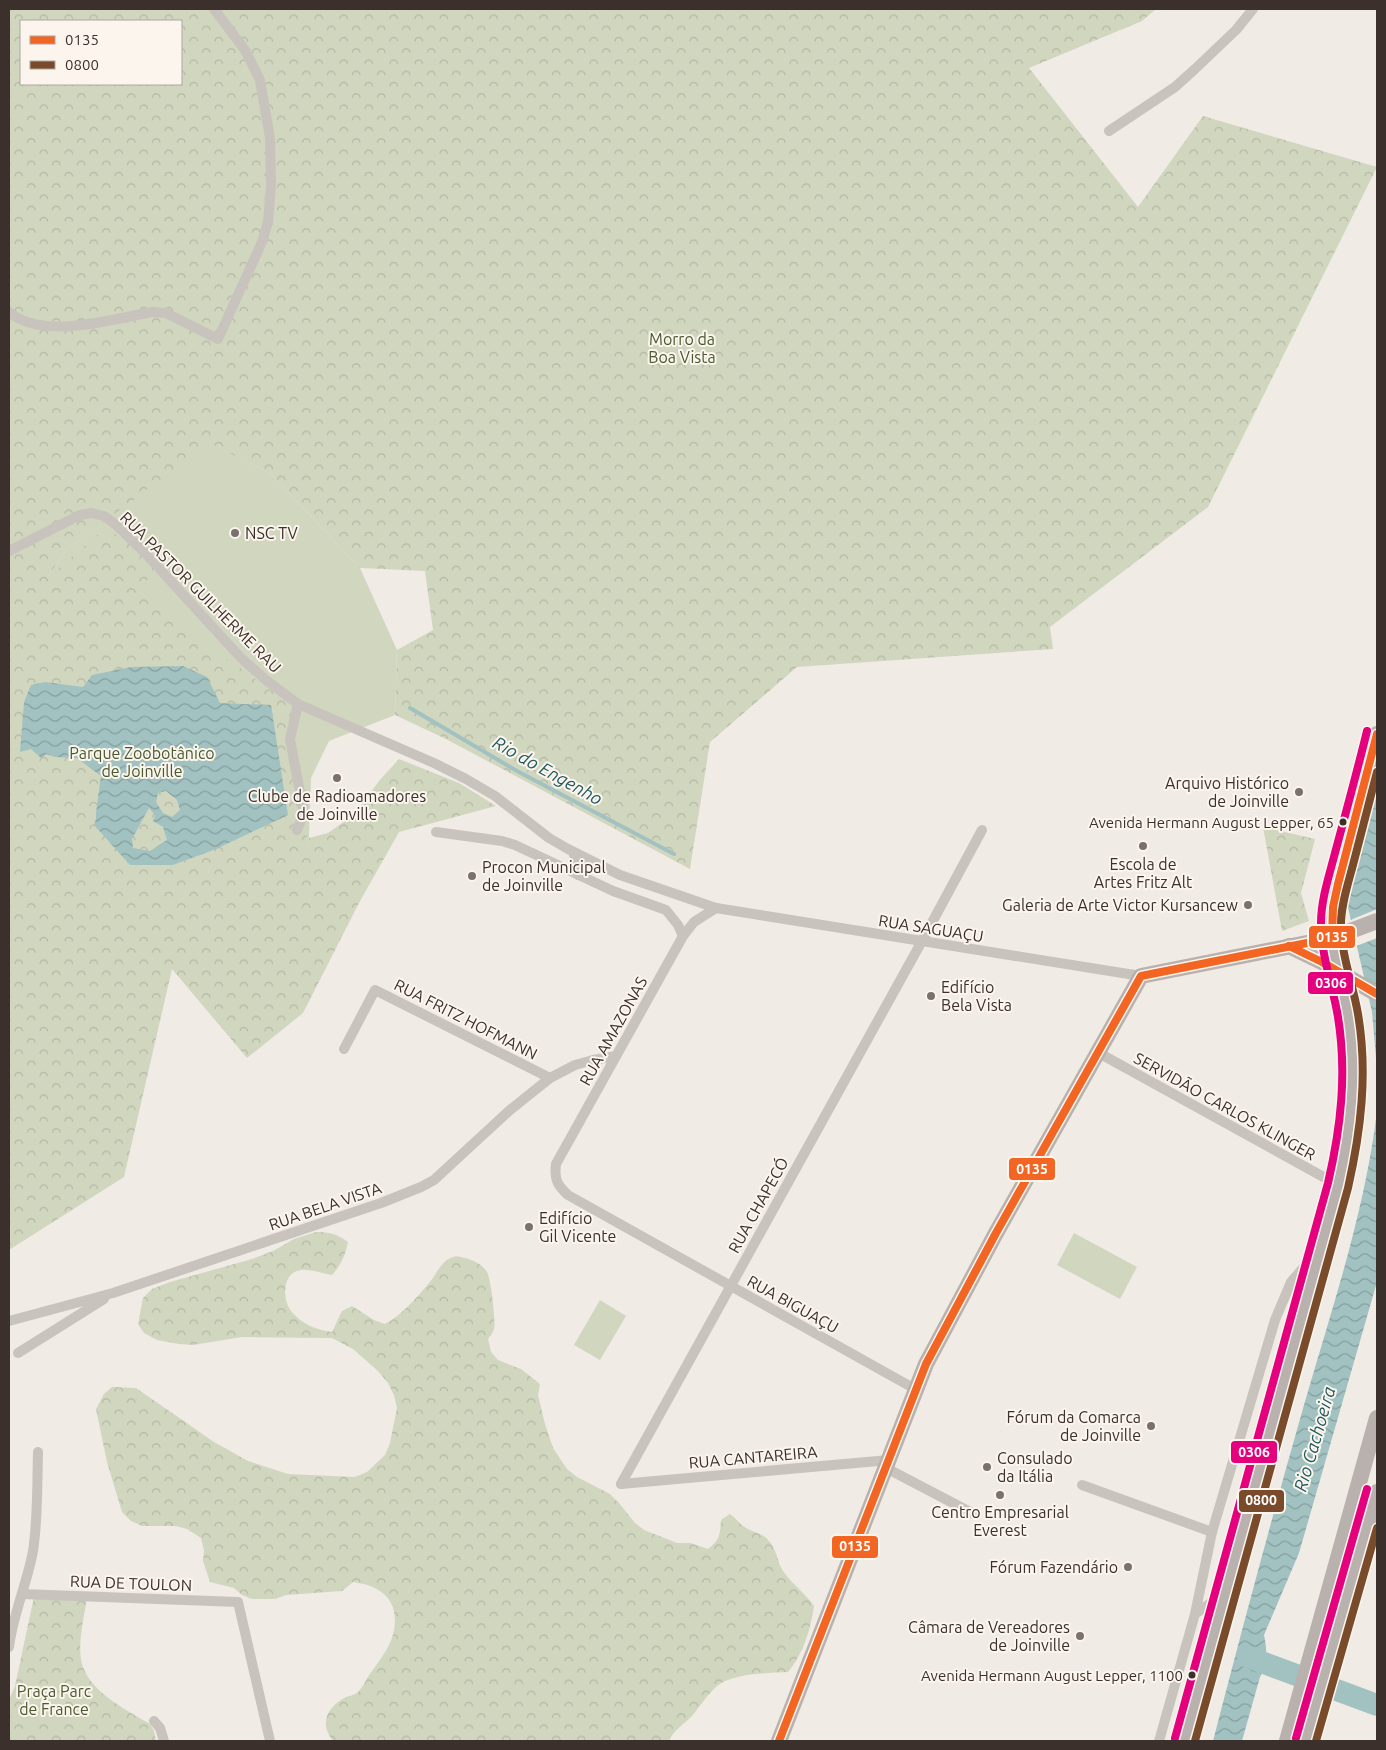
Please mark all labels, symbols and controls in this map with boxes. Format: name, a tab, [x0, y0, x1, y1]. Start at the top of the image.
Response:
legend	[20, 20, 182, 85]
text: 0135	[65, 31, 99, 48]
text: 0800	[65, 56, 99, 73]
park label: Morro da Boa Vista	[648, 330, 716, 366]
street label: RUA PASTOR GUILHERME RAU	[117, 508, 285, 676]
place label: NSC TV	[245, 524, 298, 542]
marker: NSC TV	[229, 527, 241, 539]
water label: Rio do Engenho	[490, 732, 606, 808]
park label: Parque Zoobotânico de Joinville	[69, 744, 215, 780]
marker: Clube de Radioamadores de Joinville	[331, 772, 343, 784]
place label: Arquivo Histórico de Joinville	[1165, 774, 1289, 810]
marker: Arquivo Histórico de Joinville	[1293, 786, 1305, 798]
place label: Clube de Radioamadores de Joinville	[248, 787, 426, 823]
place label: Avenida Hermann August Lepper, 65	[1089, 814, 1334, 831]
marker: Avenida Hermann August Lepper, 65	[1338, 817, 1348, 827]
marker: Escola de Artes Fritz Alt	[1137, 840, 1149, 852]
place label: Escola de Artes Fritz Alt	[1094, 855, 1193, 891]
place label: Procon Municipal de Joinville	[482, 858, 606, 894]
marker: Procon Municipal de Joinville	[466, 870, 478, 882]
place label: Galeria de Arte Victor Kursancew	[1002, 896, 1239, 914]
marker: Galeria de Arte Victor Kursancew	[1242, 899, 1254, 911]
street label: RUA SAGUAÇU	[877, 911, 985, 945]
line badge: 0135	[1308, 925, 1356, 949]
text: 0135	[1316, 929, 1348, 945]
line badge: 0306	[1307, 971, 1354, 995]
street label: RUA AMAZONAS	[576, 973, 650, 1089]
street label: RUA FRITZ HOFMANN	[391, 975, 541, 1063]
text: 0306	[1315, 975, 1347, 991]
place label: Edifício Bela Vista	[941, 978, 1012, 1014]
marker: Edifício Bela Vista	[925, 990, 937, 1002]
street label: SERVIDÃO CARLOS KLINGER	[1131, 1048, 1319, 1163]
street label: RUA CHAPECÓ	[723, 1154, 792, 1256]
line badge: 0135	[1008, 1157, 1056, 1181]
text: 0135	[1016, 1161, 1048, 1177]
street label: RUA BELA VISTA	[266, 1178, 384, 1234]
place label: Edifício Gil Vicente	[539, 1209, 616, 1245]
marker: Edifício Gil Vicente	[523, 1221, 535, 1233]
street label: RUA BIGUAÇU	[744, 1271, 842, 1337]
water label: Rio Cachoeira	[1290, 1384, 1339, 1494]
place label: Fórum da Comarca de Joinville	[1006, 1408, 1141, 1444]
marker: Fórum da Comarca de Joinville	[1145, 1420, 1157, 1432]
line badge: 0306	[1230, 1440, 1278, 1464]
street label: RUA CANTAREIRA	[688, 1442, 819, 1472]
text: 0306	[1238, 1444, 1270, 1460]
place label: Consulado da Itália	[997, 1449, 1073, 1485]
marker: Consulado da Itália	[981, 1461, 993, 1473]
marker: Centro Empresarial Everest	[994, 1489, 1006, 1501]
line badge: 0800	[1238, 1489, 1285, 1513]
text: 0800	[1245, 1492, 1277, 1508]
place label: Centro Empresarial Everest	[931, 1503, 1069, 1539]
line badge: 0135	[831, 1535, 879, 1559]
text: 0135	[839, 1538, 871, 1554]
place label: Fórum Fazendário	[989, 1558, 1118, 1576]
marker: Fórum Fazendário	[1122, 1561, 1134, 1573]
street label: RUA DE TOULON	[70, 1572, 192, 1594]
place label: Câmara de Vereadores de Joinville	[908, 1618, 1070, 1654]
marker: Câmara de Vereadores de Joinville	[1074, 1630, 1086, 1642]
place label: Avenida Hermann August Lepper, 1100	[921, 1667, 1183, 1684]
marker: Avenida Hermann August Lepper, 1100	[1187, 1670, 1197, 1680]
park label: Praça Parc de France	[17, 1682, 92, 1718]

